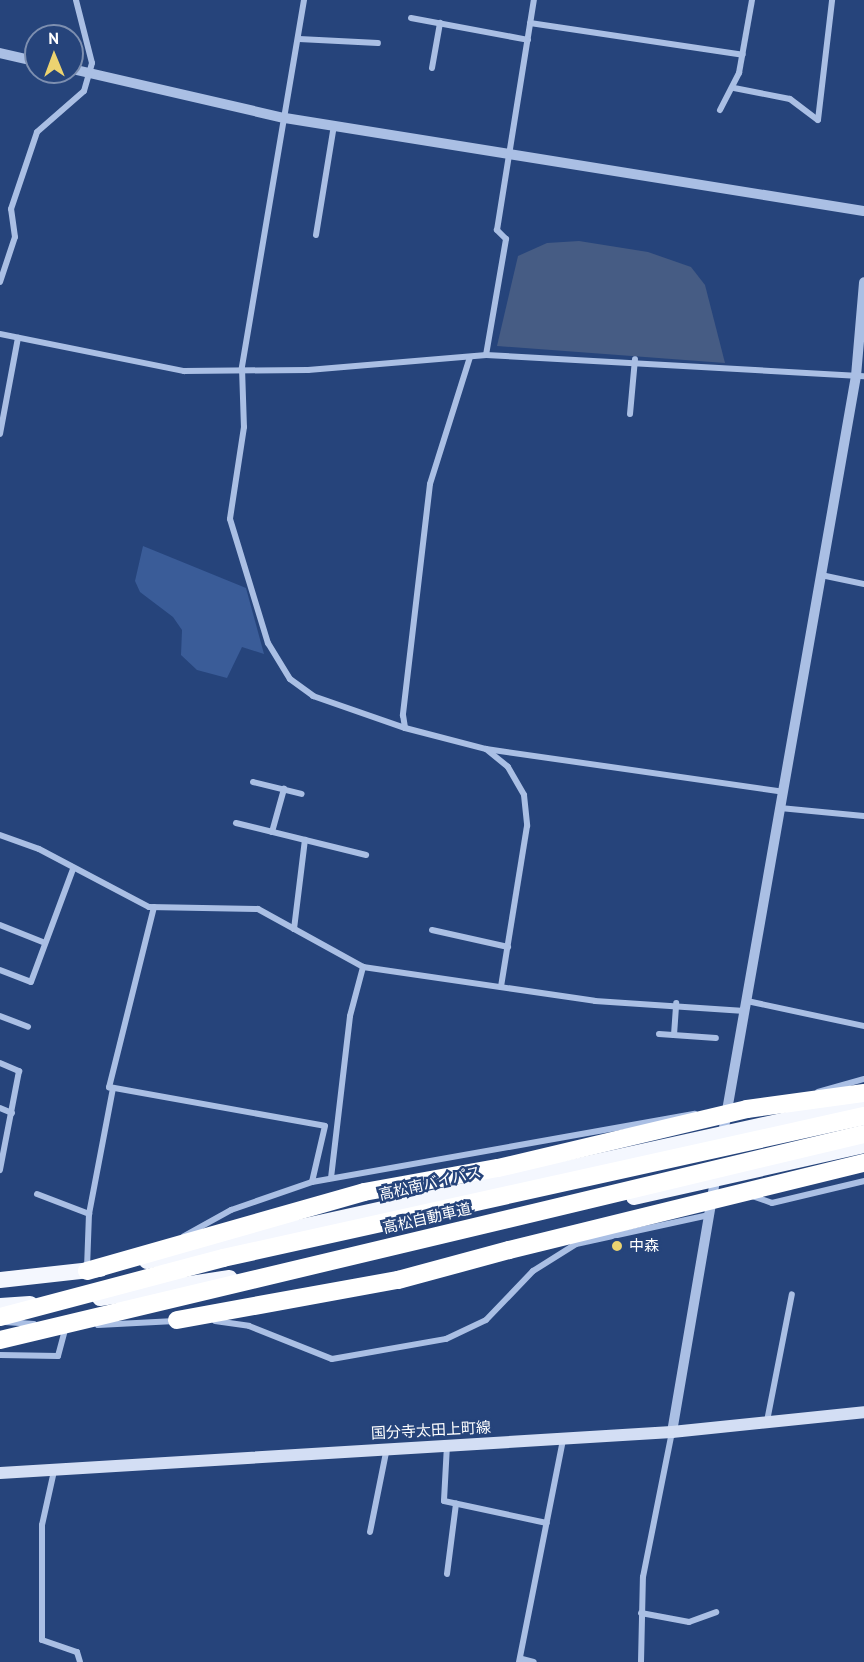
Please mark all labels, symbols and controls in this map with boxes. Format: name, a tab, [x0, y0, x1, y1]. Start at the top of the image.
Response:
north arrow	[24, 24, 84, 84]
text: N	[48, 28, 59, 48]
street label: 高松南バイパス	[377, 1162, 483, 1204]
street label: 高松自動車道	[381, 1199, 473, 1237]
place label: 中森	[629, 1237, 659, 1255]
marker: 中森	[610, 1239, 624, 1253]
street label: 国分寺太田上町線	[371, 1418, 491, 1442]

